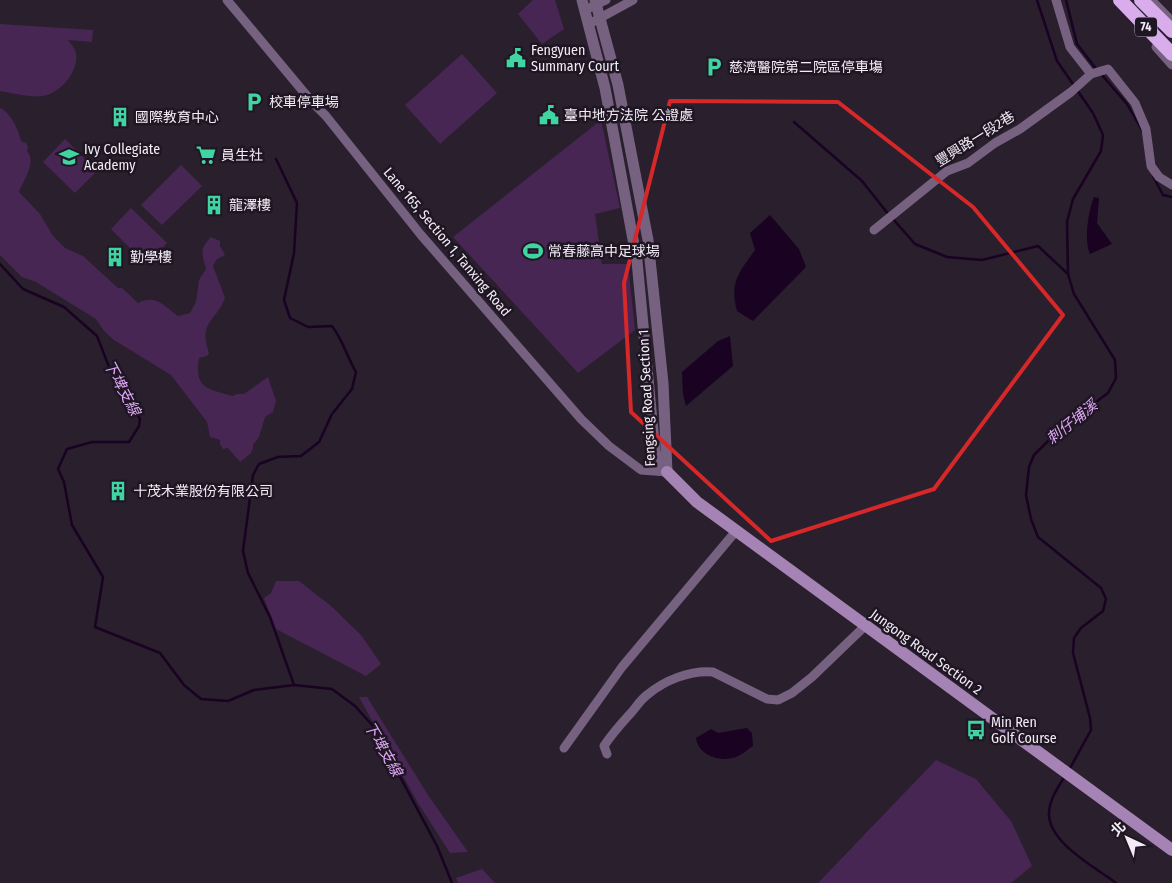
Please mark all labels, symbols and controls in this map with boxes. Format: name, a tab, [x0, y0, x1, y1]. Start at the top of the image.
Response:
road number: 74	[1135, 18, 1157, 36]
place label: Fengyuen Summary Court	[531, 42, 619, 75]
public building icon: Fengyuen Summary Court	[505, 47, 527, 69]
parking icon: 慈濟醫院第二院區停車塲	[703, 56, 725, 78]
place label: 慈濟醫院第二院區停車塲	[729, 59, 883, 76]
parking icon: 校車停車場	[243, 91, 265, 113]
place label: 校車停車場	[269, 94, 339, 111]
public building icon: 臺中地方法院 公證處	[538, 104, 560, 126]
building icon: 國際教育中心	[109, 106, 131, 128]
place label: 臺中地方法院 公證處	[564, 107, 693, 124]
street label: 豐興路一段2巷	[932, 108, 1018, 170]
place label: 國際教育中心	[135, 109, 219, 126]
place label: Ivy Collegiate Academy	[84, 141, 160, 174]
supermarket icon: 員生社	[195, 144, 217, 166]
school or university icon: Ivy Collegiate Academy	[58, 146, 80, 168]
place label: 員生社	[221, 147, 263, 164]
street label: Lane 165, Section 1, Tanxing Road	[380, 164, 514, 320]
building icon: 龍澤樓	[203, 194, 225, 216]
place label: 龍澤樓	[229, 197, 271, 214]
sports icon: 常春藤高中足球場	[522, 240, 544, 262]
place label: 常春藤高中足球場	[548, 243, 660, 260]
building icon: 勤學樓	[104, 246, 126, 268]
place label: 勤學樓	[130, 249, 172, 266]
street label: Fengsing Road Section 1	[635, 329, 659, 467]
water label: 下埤支線	[100, 357, 145, 420]
water label: 刺仔埔溪	[1043, 395, 1103, 448]
building icon: 十茂木業股份有限公司	[107, 480, 129, 502]
place label: 十茂木業股份有限公司	[133, 483, 273, 500]
street label: Jungong Road Section 2	[867, 606, 985, 698]
place label: Min Ren Golf Course	[991, 714, 1057, 747]
water label: 下埤支線	[360, 719, 407, 781]
bus stop icon: Min Ren Golf Course	[965, 719, 987, 741]
north arrow	[1102, 813, 1152, 863]
text: 北	[1107, 818, 1129, 840]

